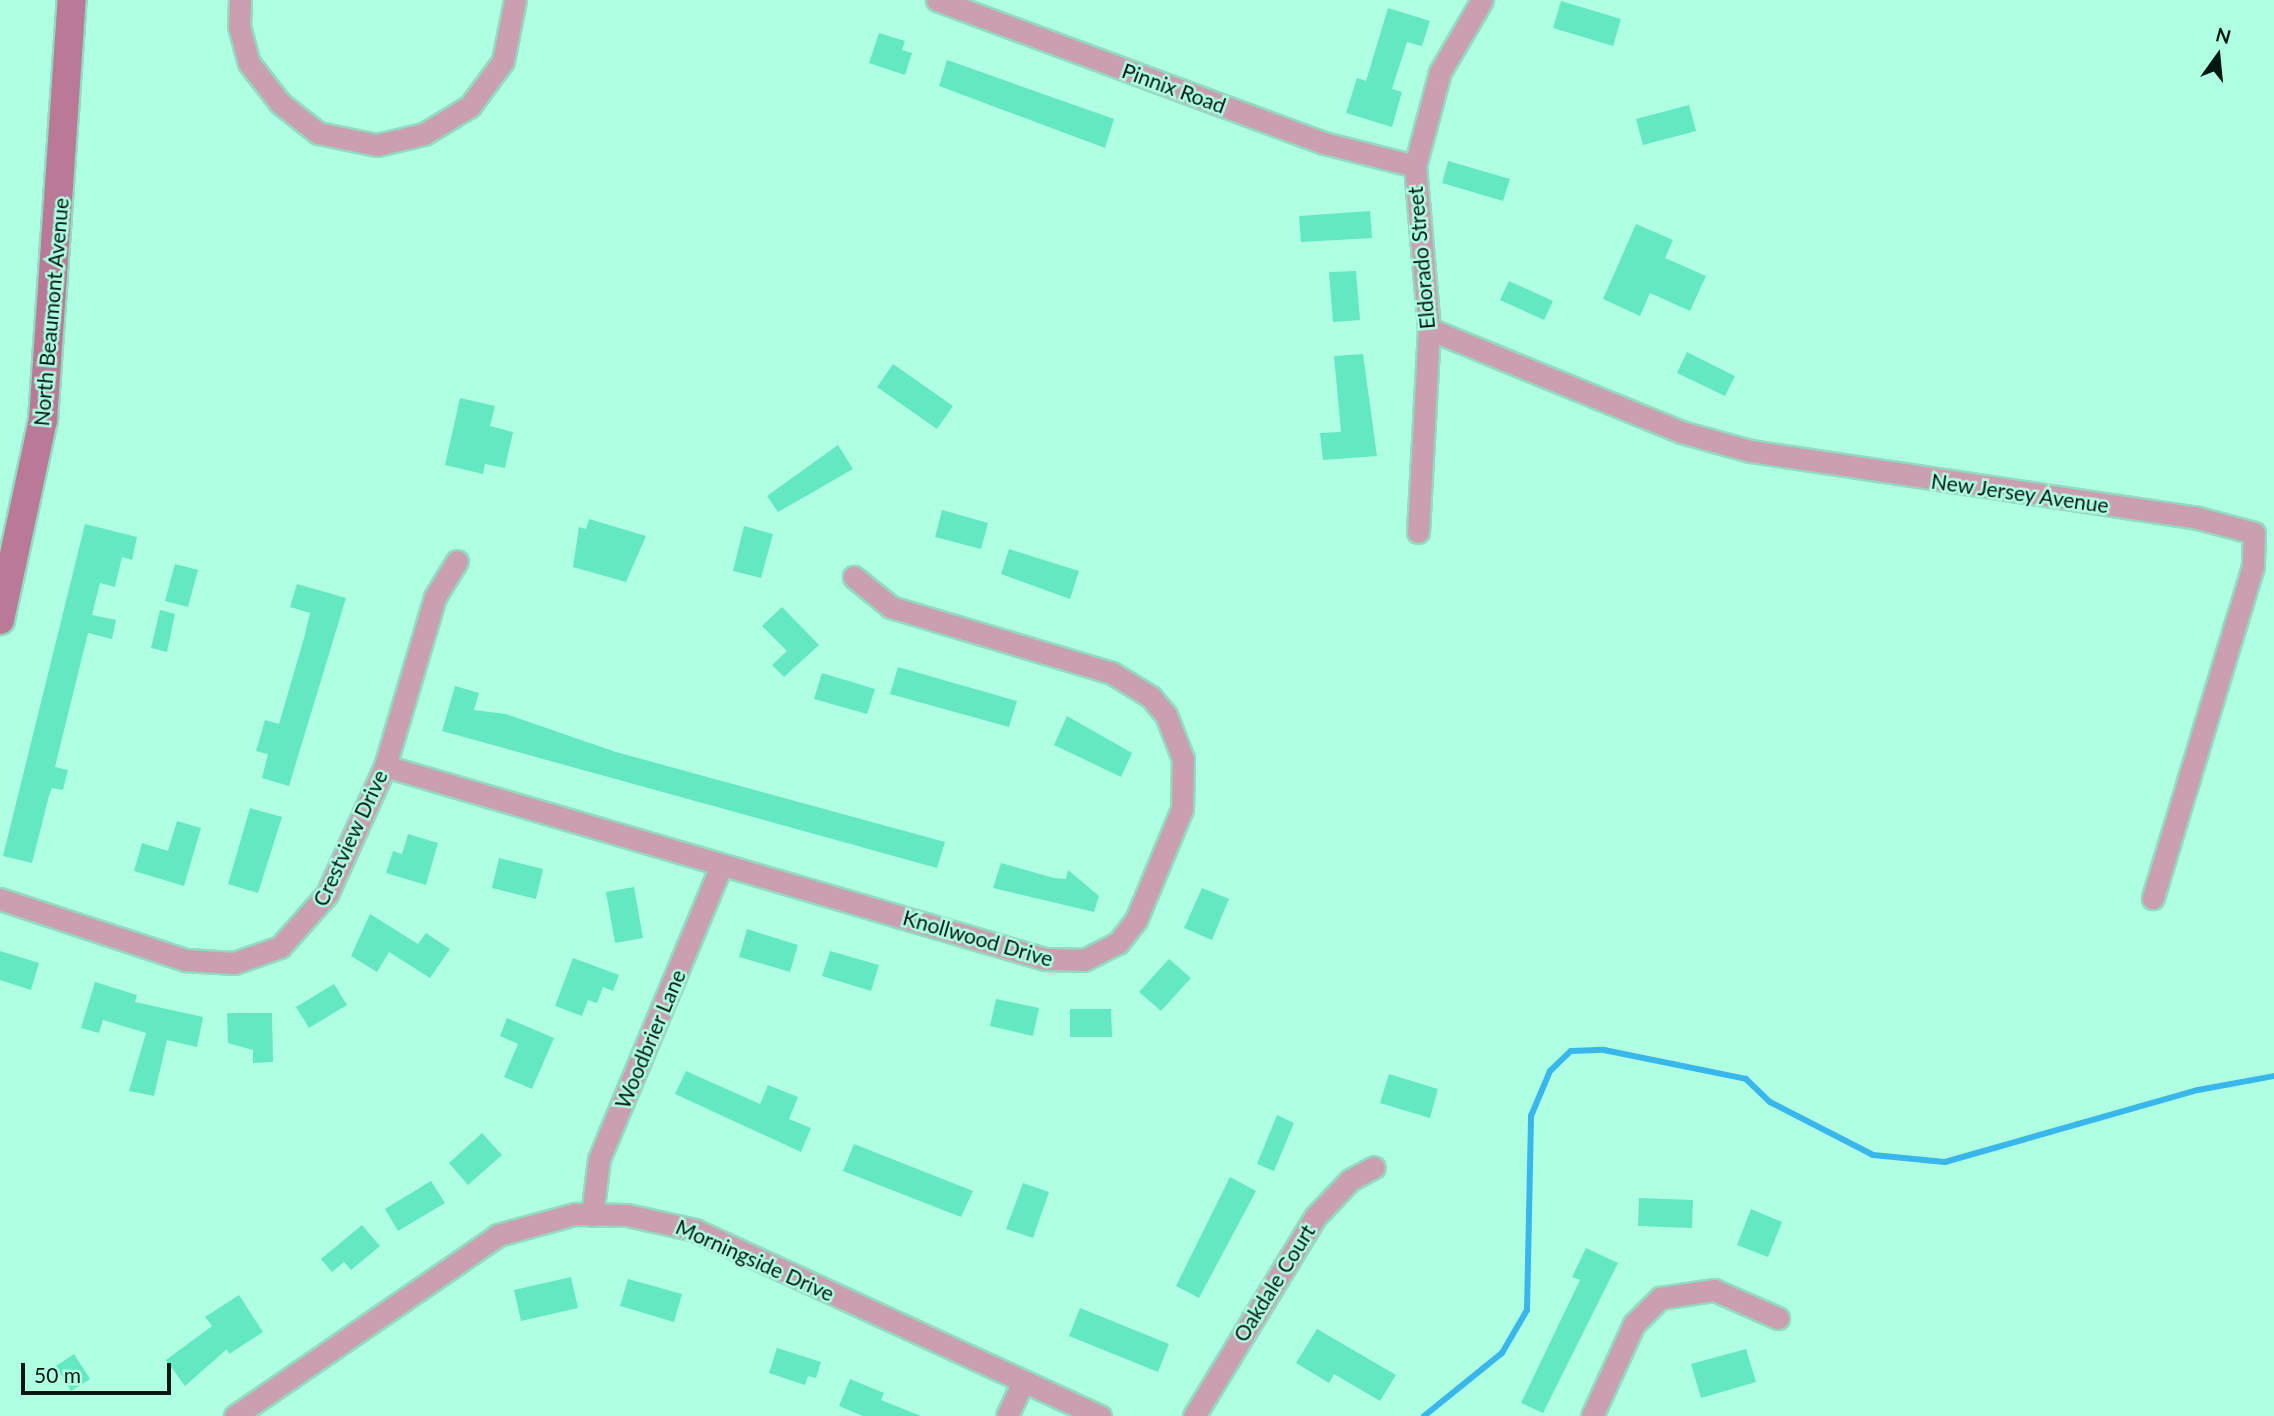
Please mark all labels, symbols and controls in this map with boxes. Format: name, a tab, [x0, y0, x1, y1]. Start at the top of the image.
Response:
north arrow	[2183, 21, 2253, 91]
text: N	[2214, 22, 2234, 48]
street label: Pinnix Road	[1119, 58, 1229, 118]
street label: Eldorado Street	[1402, 186, 1440, 330]
street label: North Beaumont Avenue	[28, 196, 74, 428]
street label: New Jersey Avenue	[1928, 468, 2112, 518]
street label: Crestview Drive	[307, 766, 393, 910]
street label: Knollwood Drive	[900, 905, 1056, 971]
street label: Woodbrier Lane	[609, 966, 691, 1112]
street label: Morningside Drive	[672, 1214, 838, 1306]
street label: Oakdale Court	[1228, 1220, 1320, 1346]
scale bar	[24, 1350, 175, 1394]
text: 50 m	[34, 1362, 81, 1387]

